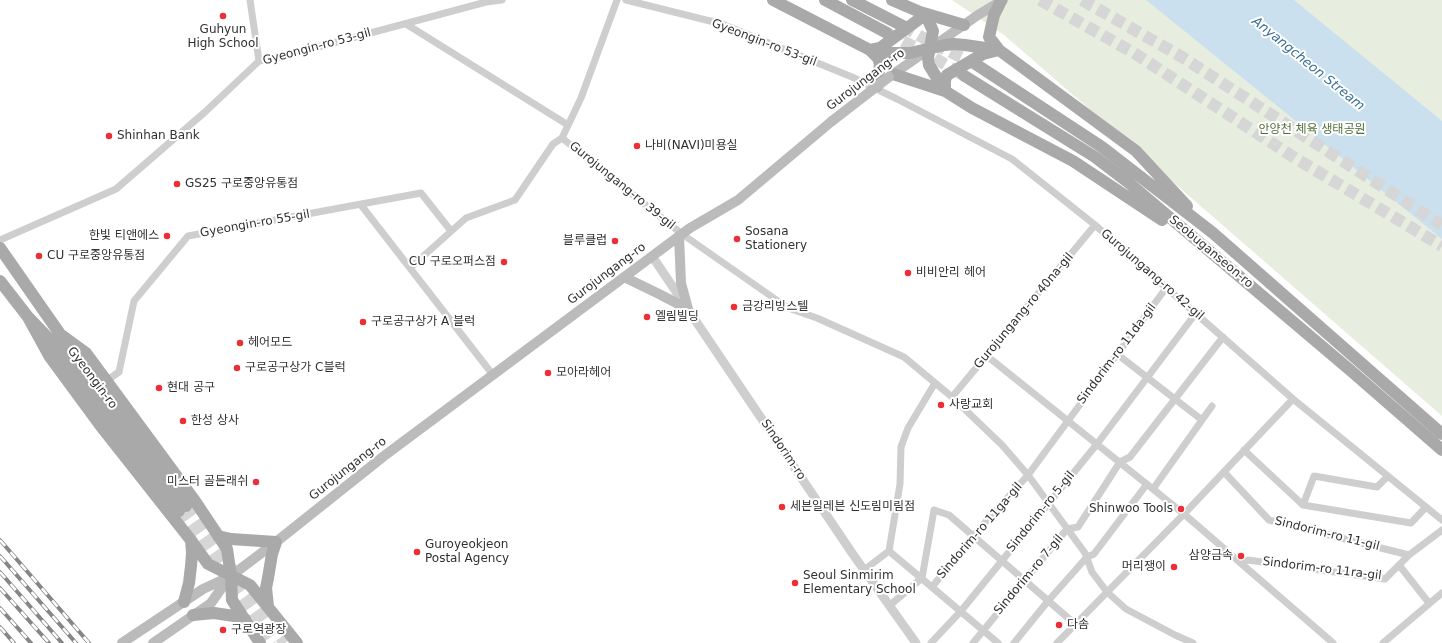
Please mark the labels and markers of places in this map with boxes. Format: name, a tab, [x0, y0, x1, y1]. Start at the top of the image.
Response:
marker: Guhyun High School	[218, 11, 228, 21]
place label: Guhyun High School	[187, 23, 259, 51]
place label: Shinhan Bank	[117, 129, 200, 143]
marker: Shinhan Bank	[104, 131, 114, 141]
place label: 나비(NAVI)미용실	[645, 139, 738, 153]
marker: 나비(NAVI)미용실	[632, 141, 642, 151]
place label: GS25 구로중앙유통점	[185, 177, 298, 191]
marker: GS25 구로중앙유통점	[172, 179, 182, 189]
place label: Sosana Stationery	[745, 225, 807, 253]
place label: 한빛 티앤에스	[89, 229, 159, 243]
marker: 한빛 티앤에스	[162, 231, 172, 241]
place label: 블루클럽	[563, 234, 607, 248]
marker: Sosana Stationery	[732, 234, 742, 244]
marker: 블루클럽	[610, 236, 620, 246]
place label: CU 구로중앙유통점	[47, 249, 145, 263]
marker: CU 구로중앙유통점	[34, 251, 44, 261]
place label: CU 구로오퍼스점	[409, 255, 496, 269]
marker: CU 구로오퍼스점	[499, 257, 509, 267]
place label: 비비안리 헤어	[916, 266, 986, 280]
marker: 비비안리 헤어	[903, 268, 913, 278]
place label: 금강리빙스텔	[742, 300, 808, 314]
marker: 금강리빙스텔	[729, 302, 739, 312]
place label: 엘림빌딩	[655, 310, 699, 324]
marker: 엘림빌딩	[642, 312, 652, 322]
place label: 구로공구상가 A 블럭	[371, 315, 475, 329]
marker: 구로공구상가 A 블럭	[358, 317, 368, 327]
place label: 헤어모드	[248, 336, 292, 350]
marker: 헤어모드	[235, 338, 245, 348]
place label: 구로공구상가 C블럭	[245, 361, 346, 375]
marker: 구로공구상가 C블럭	[232, 363, 242, 373]
place label: 모아라헤어	[556, 366, 611, 380]
marker: 모아라헤어	[543, 368, 553, 378]
place label: 현대 공구	[167, 381, 215, 395]
marker: 현대 공구	[154, 383, 164, 393]
place label: 사랑교회	[949, 398, 993, 412]
marker: 사랑교회	[936, 400, 946, 410]
place label: 한성 상사	[191, 414, 239, 428]
marker: 한성 상사	[178, 416, 188, 426]
place label: 미스터 골든래쉬	[167, 475, 248, 489]
marker: 미스터 골든래쉬	[251, 477, 261, 487]
place label: 세븐일레븐 신도림미림점	[790, 500, 915, 514]
marker: 세븐일레븐 신도림미림점	[777, 502, 787, 512]
place label: Shinwoo Tools	[1089, 502, 1173, 516]
marker: Shinwoo Tools	[1176, 504, 1186, 514]
place label: Guroyeokjeon Postal Agency	[425, 538, 509, 566]
marker: Guroyeokjeon Postal Agency	[412, 547, 422, 557]
place label: 삼양금속	[1189, 549, 1233, 563]
marker: 삼양금속	[1236, 551, 1246, 561]
place label: 머리쟁이	[1122, 560, 1166, 574]
marker: 머리쟁이	[1169, 562, 1179, 572]
place label: Seoul Sinmirim Elementary School	[803, 569, 916, 597]
marker: Seoul Sinmirim Elementary School	[790, 578, 800, 588]
place label: 다솜	[1067, 618, 1089, 632]
marker: 다솜	[1054, 620, 1064, 630]
place label: 구로역광장	[231, 623, 286, 637]
marker: 구로역광장	[218, 625, 228, 635]

